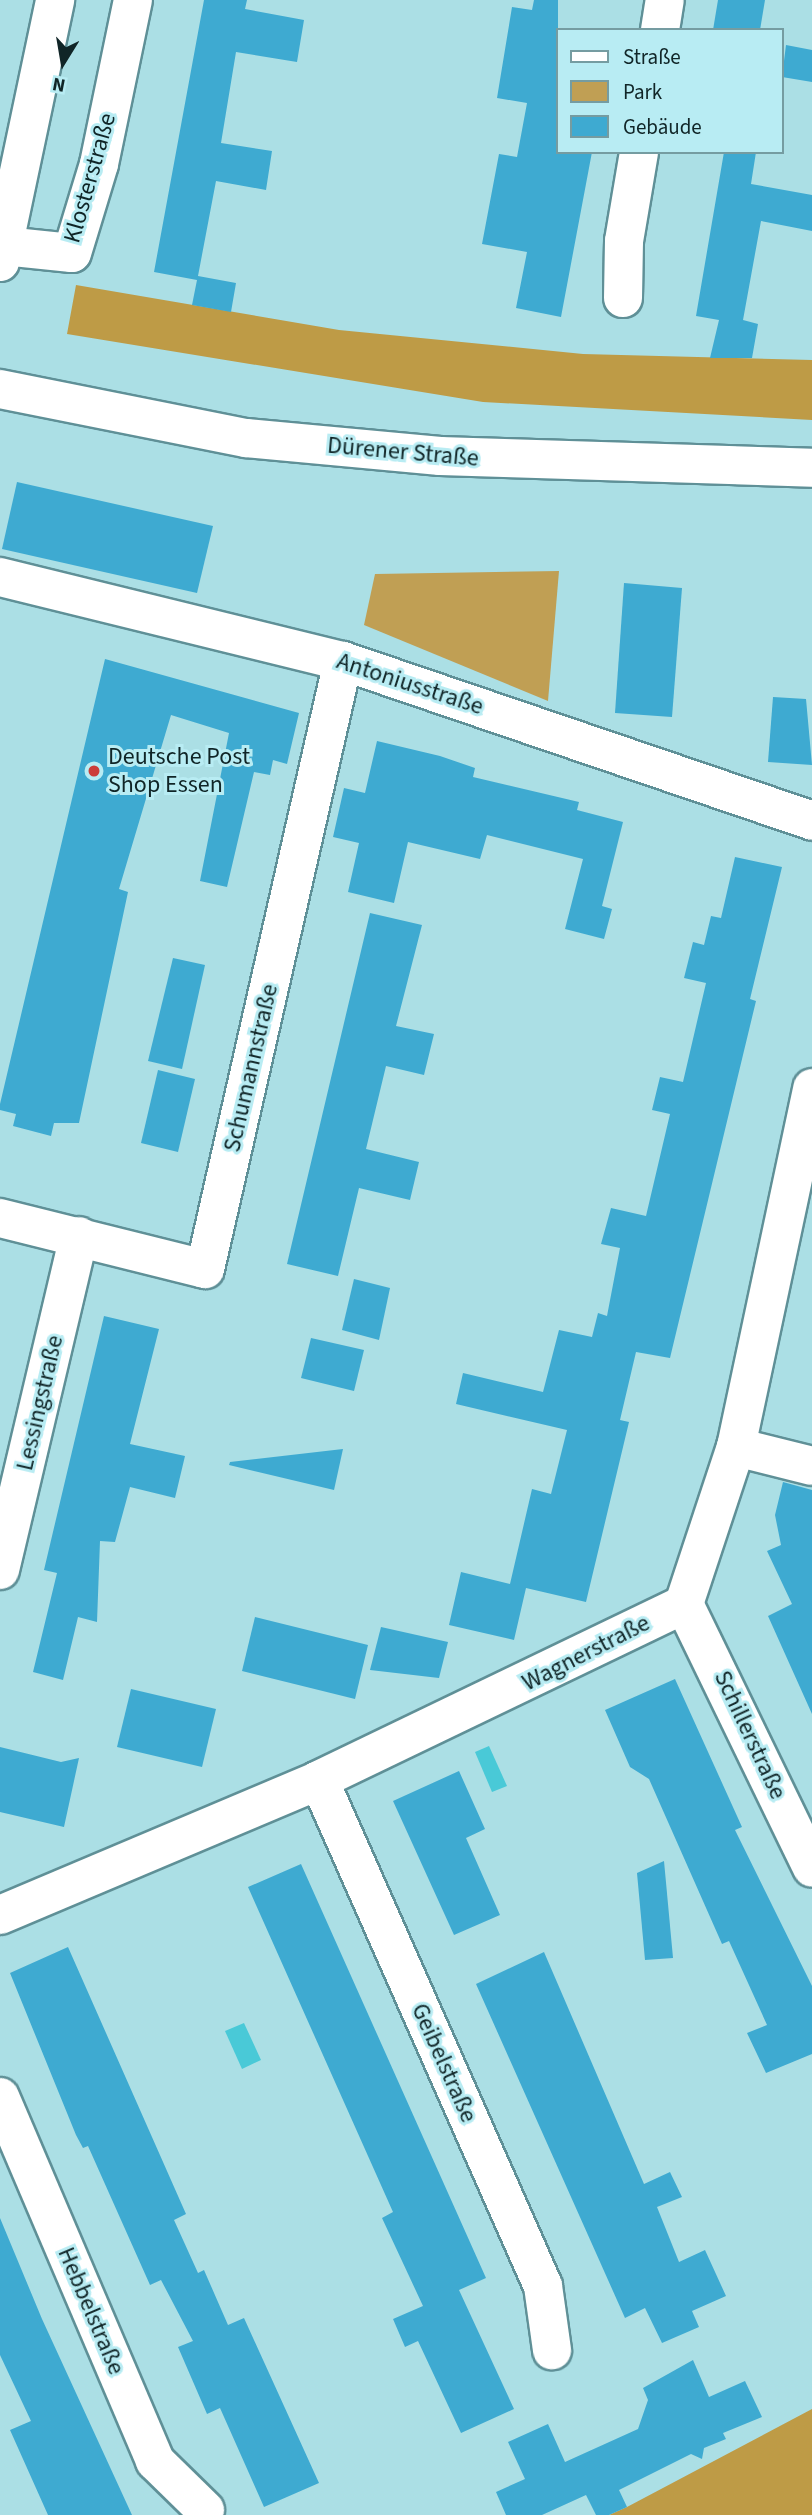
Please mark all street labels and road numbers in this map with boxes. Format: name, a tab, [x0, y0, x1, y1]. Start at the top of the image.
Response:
street label: Klosterstraße	[58, 110, 122, 246]
street label: Dürener Straße	[326, 431, 480, 473]
street label: Antoniusstraße	[333, 647, 487, 721]
street label: Schumannstraße	[218, 981, 284, 1155]
street label: Lessingstraße	[10, 1333, 70, 1473]
street label: Wagnerstraße	[517, 1609, 655, 1697]
street label: Schillerstraße	[708, 1666, 792, 1804]
street label: Geibelstraße	[405, 1999, 483, 2127]
street label: Hebbelstraße	[51, 2243, 131, 2379]

